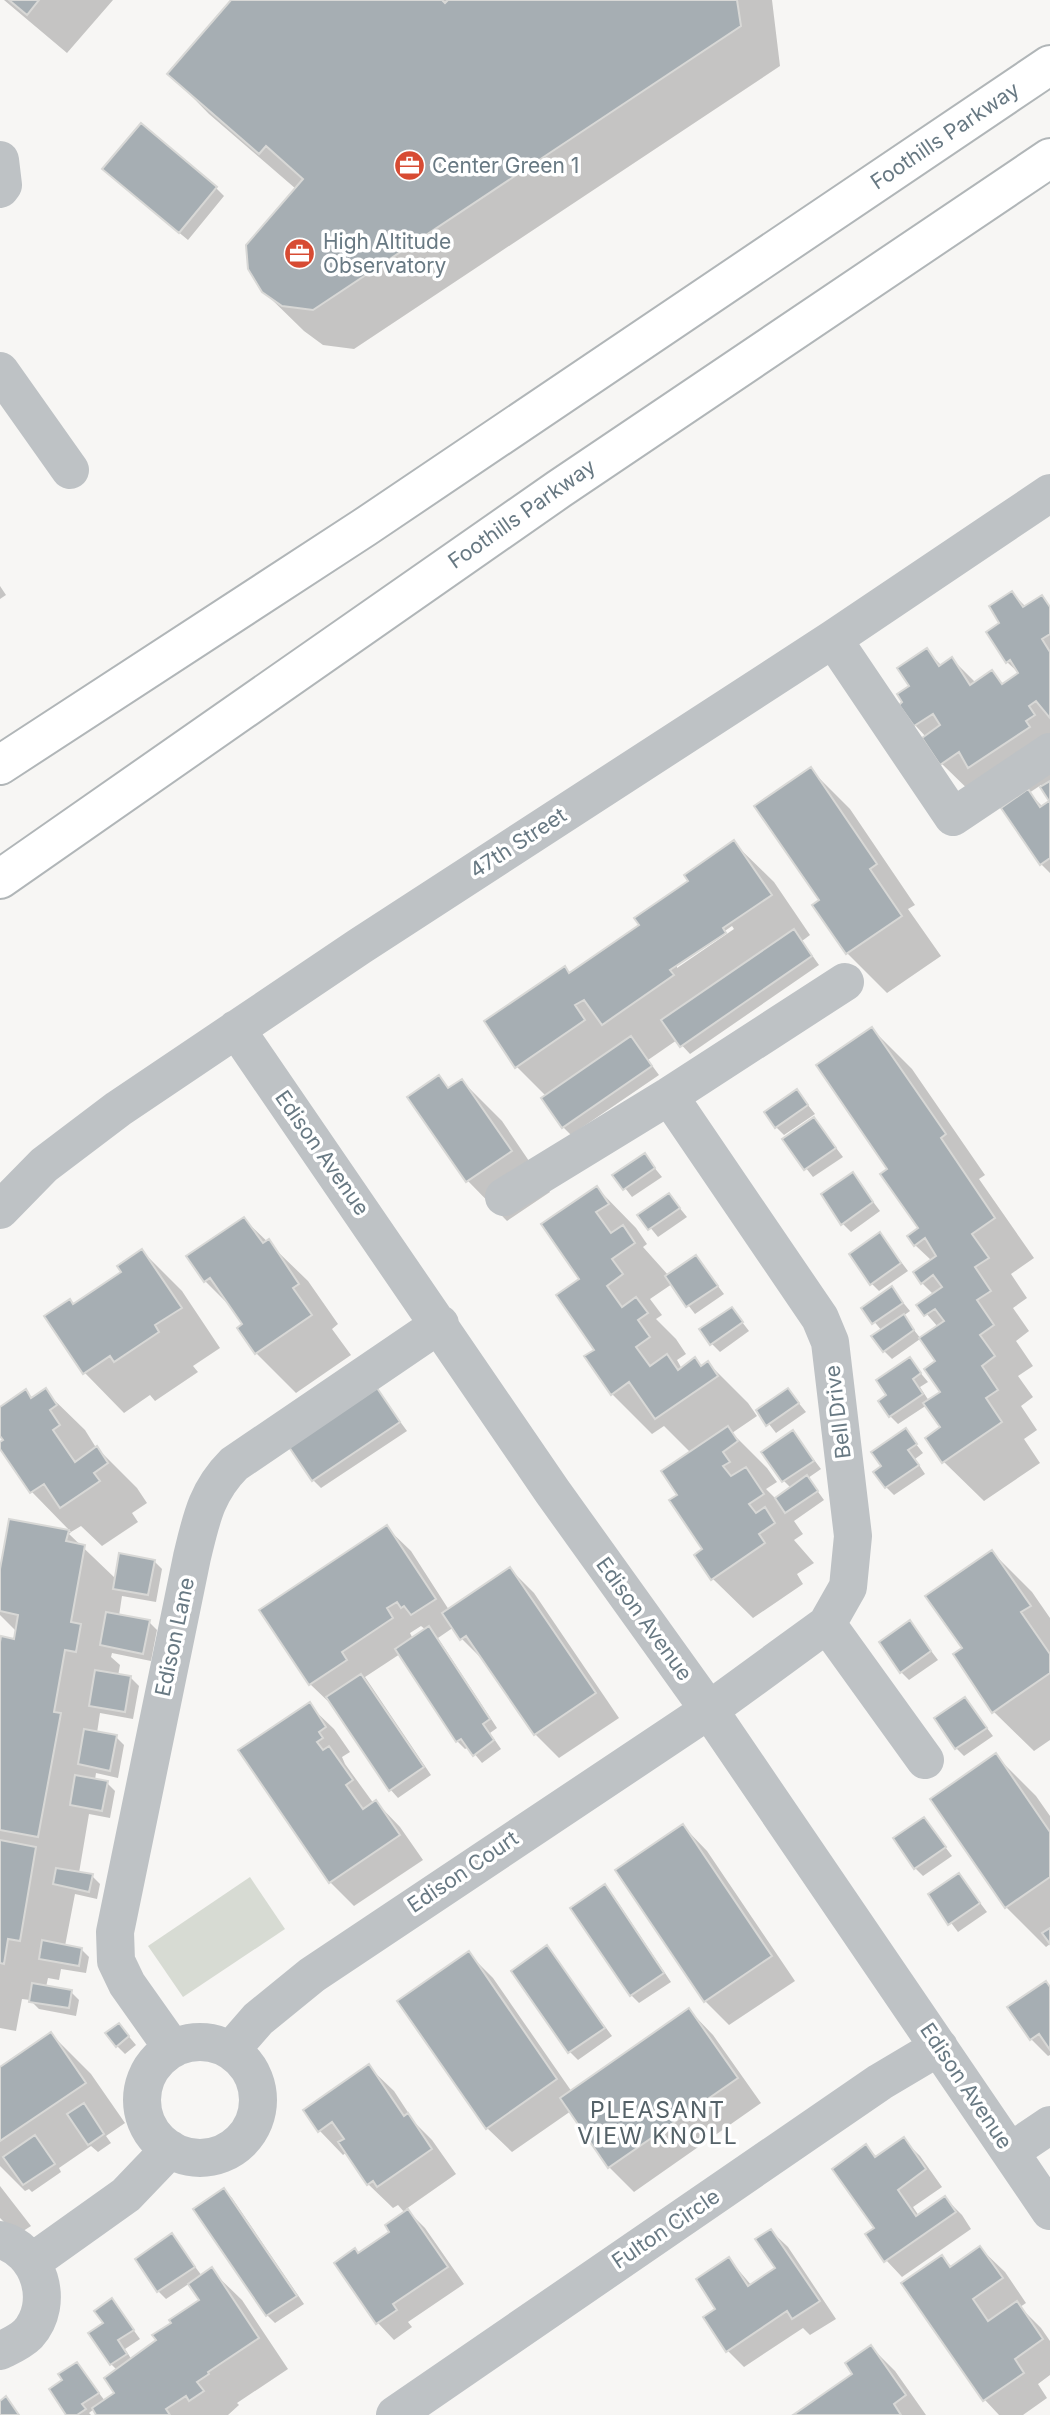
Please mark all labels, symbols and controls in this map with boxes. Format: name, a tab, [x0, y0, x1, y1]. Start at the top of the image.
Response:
street label: Foothills Parkway	[866, 77, 1024, 195]
office icon: Center Green 1	[392, 149, 426, 183]
place label: Center Green 1	[432, 153, 579, 178]
place label: High Altitude Observatory	[323, 229, 451, 278]
office icon: High Altitude Observatory	[283, 237, 317, 271]
street label: Foothills Parkway	[443, 453, 600, 574]
street label: 47th Street	[465, 802, 571, 883]
street label: Edison Avenue	[270, 1086, 375, 1220]
street label: Bell Drive	[819, 1364, 856, 1460]
street label: Edison Avenue	[591, 1552, 698, 1685]
street label: Edison Lane	[150, 1575, 199, 1699]
street label: Edison Court	[403, 1825, 523, 1918]
street label: Edison Avenue	[915, 2018, 1018, 2153]
district label: PLEASANT VIEW KNOLL	[577, 2096, 739, 2150]
street label: Fulton Circle	[607, 2183, 724, 2274]

